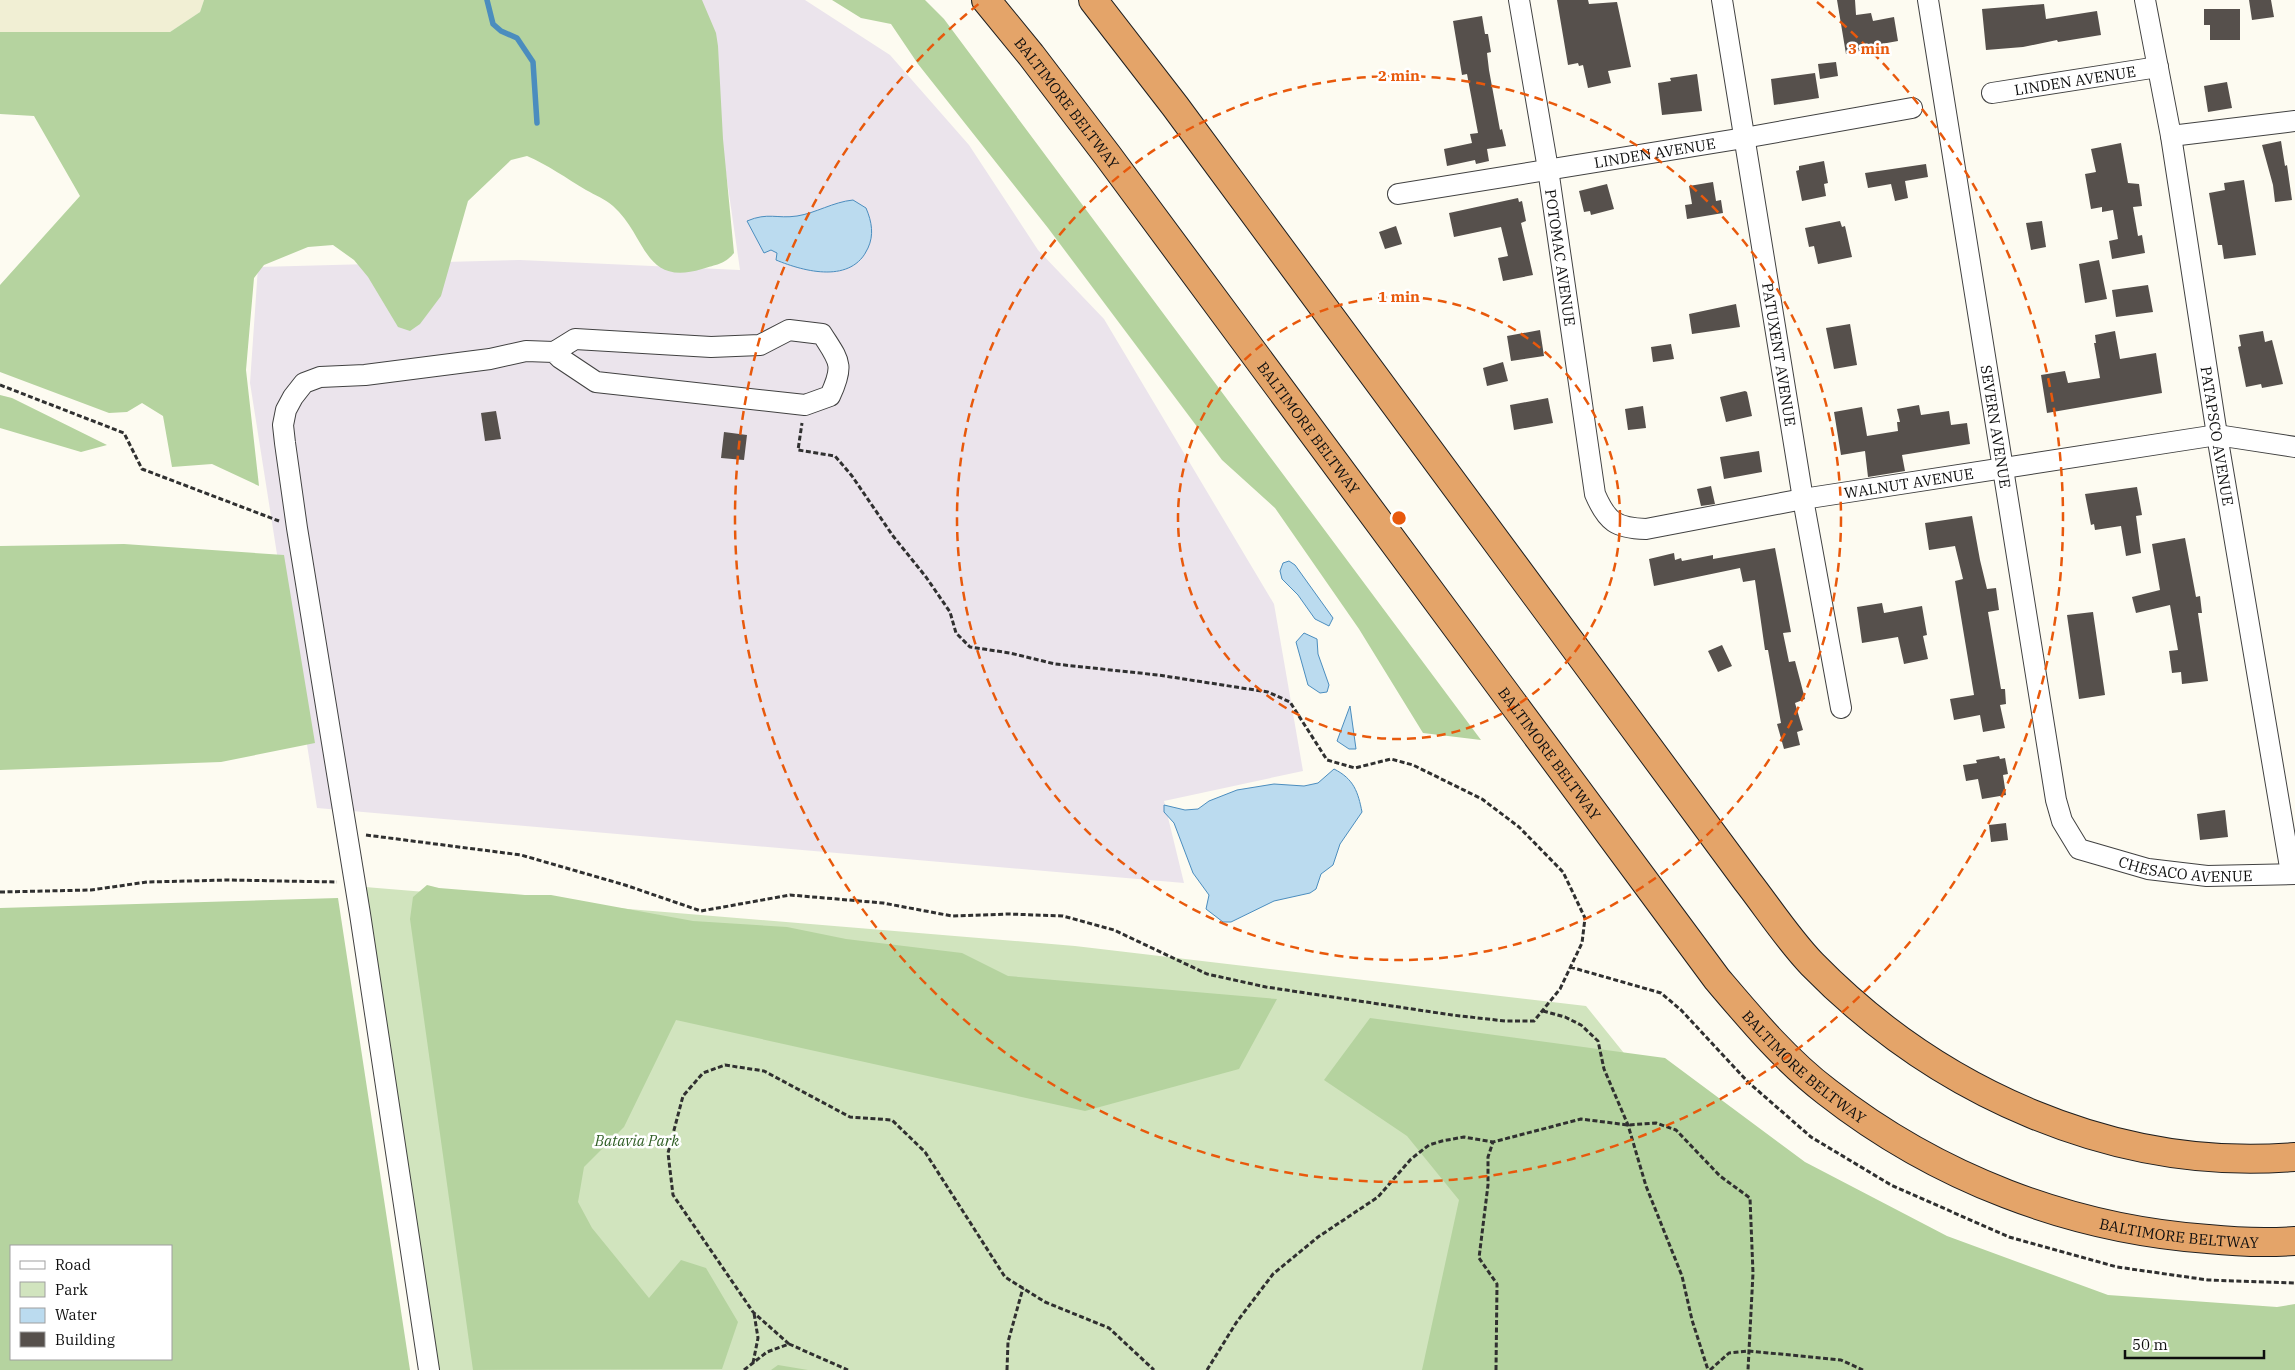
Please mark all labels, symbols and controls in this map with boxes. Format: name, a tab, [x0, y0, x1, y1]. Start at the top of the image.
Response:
street label: BALTIMORE BELTWAY	[1011, 33, 1124, 173]
text: 3 min	[1848, 39, 1890, 58]
street label: LINDEN AVENUE	[2013, 61, 2137, 99]
text: 2 min	[1378, 66, 1420, 85]
street label: LINDEN AVENUE	[1593, 133, 1717, 172]
street label: POTOMAC AVENUE	[1542, 188, 1580, 327]
street label: PATUXENT AVENUE	[1759, 281, 1801, 427]
text: 1 min	[1378, 287, 1420, 306]
street label: BALTIMORE BELTWAY	[1254, 357, 1365, 498]
street label: SEVERN AVENUE	[1977, 364, 2015, 490]
street label: PATAPSCO AVENUE	[2197, 365, 2238, 507]
street label: WALNUT AVENUE	[1843, 463, 1975, 502]
centre of rings	[1390, 509, 1408, 527]
street label: BALTIMORE BELTWAY	[1495, 683, 1606, 824]
street label: CHESACO AVENUE	[2116, 851, 2253, 886]
street label: BALTIMORE BELTWAY	[1738, 1006, 1870, 1127]
park label: Batavia Park	[594, 1131, 679, 1150]
street label: BALTIMORE BELTWAY	[2098, 1213, 2260, 1252]
legend	[10, 1245, 172, 1360]
text: Road	[55, 1255, 91, 1274]
text: Park	[55, 1280, 88, 1299]
text: Water	[55, 1305, 97, 1324]
scale bar	[2125, 1328, 2264, 1360]
text: Building	[55, 1330, 115, 1349]
text: 50 m	[2132, 1335, 2168, 1354]

